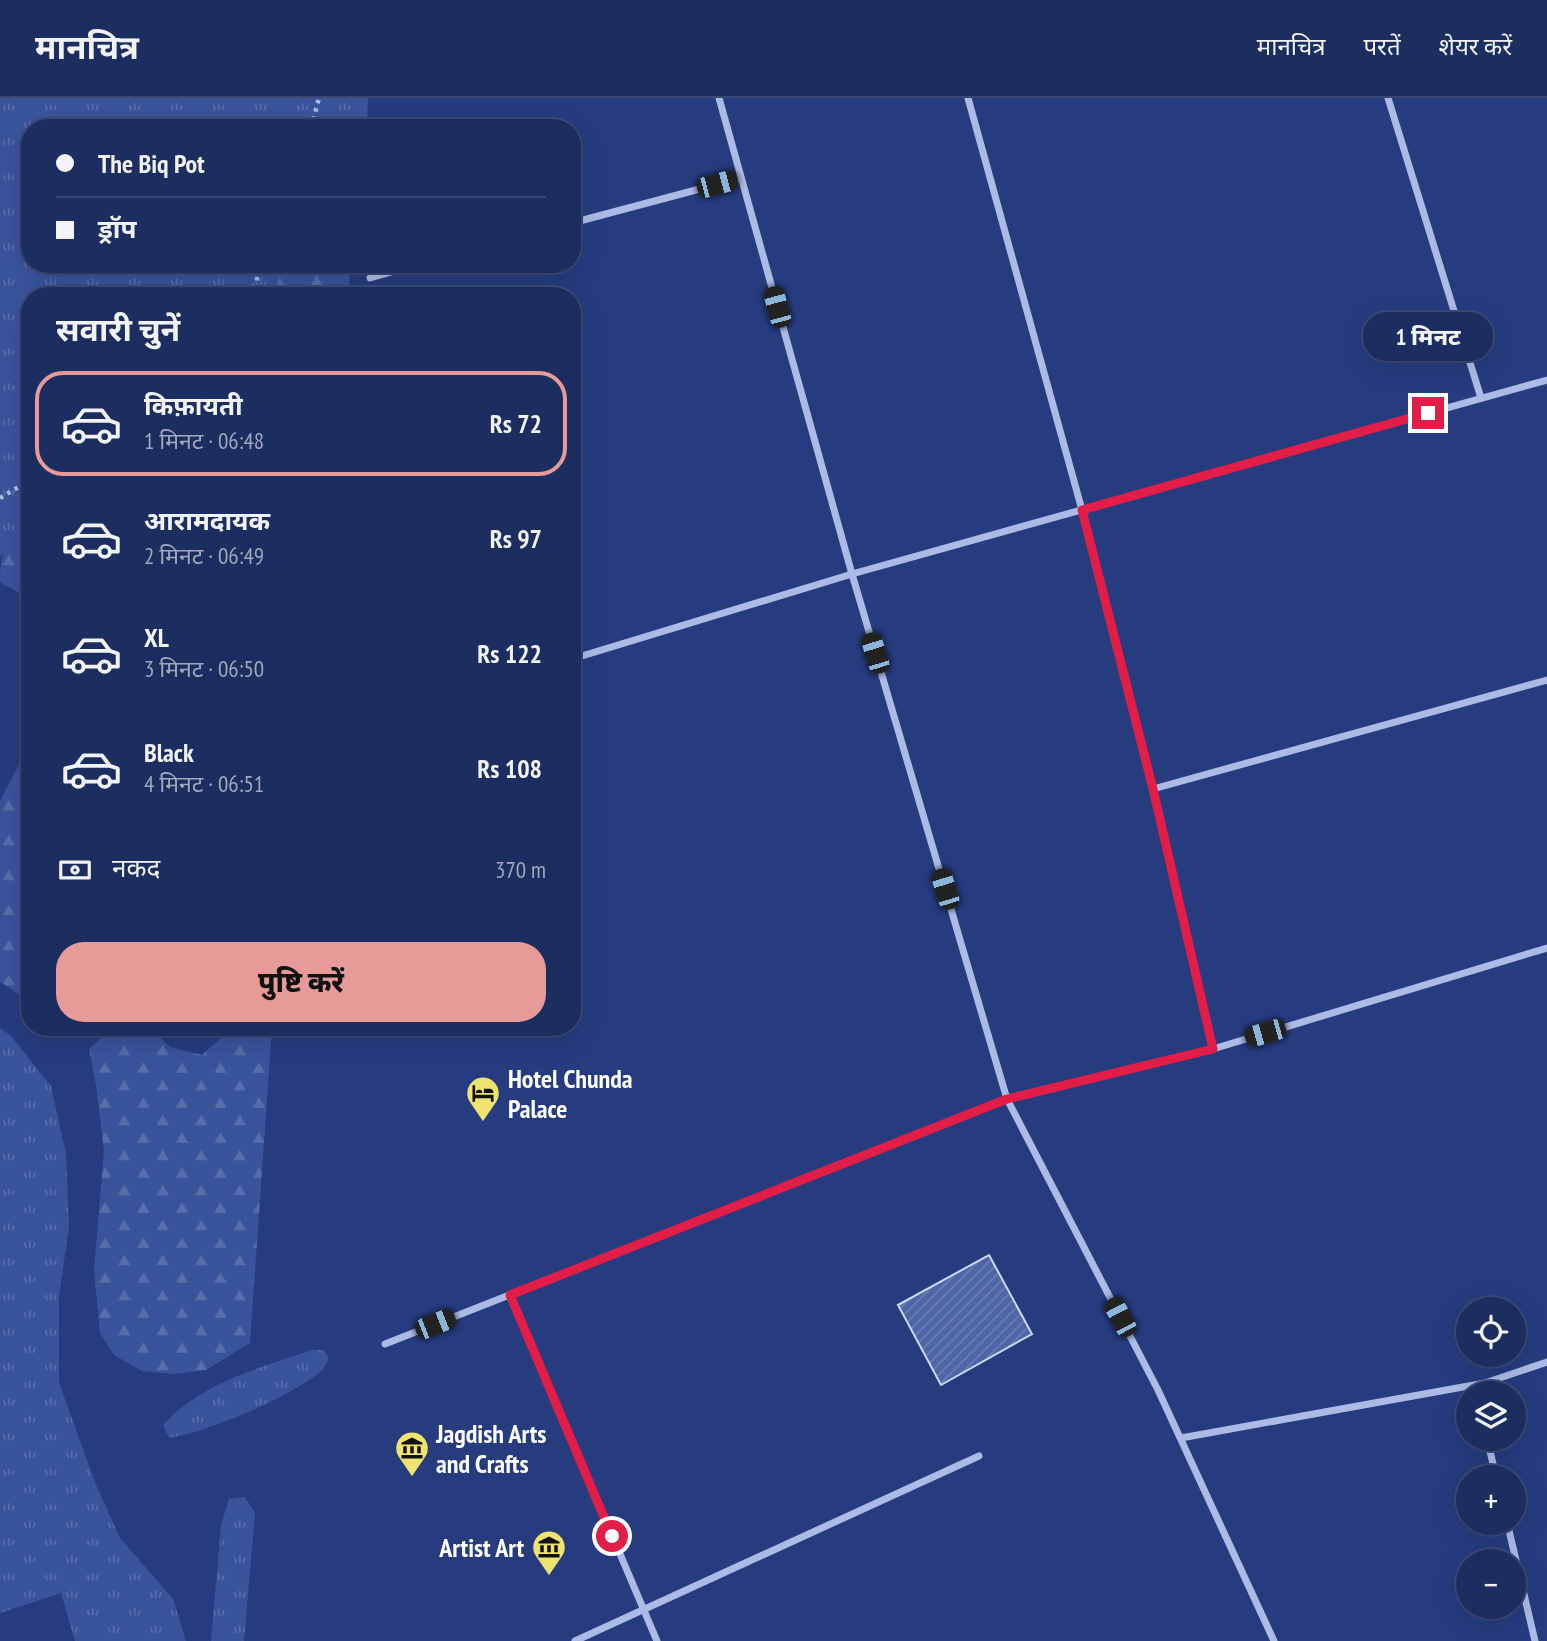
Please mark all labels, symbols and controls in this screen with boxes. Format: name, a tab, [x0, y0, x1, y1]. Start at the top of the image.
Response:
text: मानचित्र	[35, 25, 139, 68]
text: मानचित्र	[1257, 31, 1325, 62]
text: परतें	[1363, 31, 1401, 62]
text: शेयर करें	[1439, 31, 1512, 62]
text: The Biq Pot	[98, 147, 205, 180]
car	[694, 168, 741, 200]
text: ड्रॉप	[98, 212, 136, 245]
car	[762, 284, 793, 330]
text: सवारी चुनें	[56, 308, 180, 350]
callout: 1 मिनट	[1363, 312, 1493, 360]
text: 1 मिनट	[1395, 322, 1461, 351]
text: किफ़ायती	[144, 389, 243, 422]
icon: car	[60, 392, 123, 455]
route end	[1412, 397, 1444, 429]
text: Rs 72	[490, 407, 542, 440]
text: 1 मिनट · 06:48	[144, 426, 264, 455]
text: आरामदायक	[144, 504, 270, 537]
icon: car	[60, 507, 123, 570]
text: Rs 97	[490, 522, 542, 555]
text: 2 मिनट · 06:49	[144, 541, 264, 570]
text: XL	[144, 621, 169, 654]
icon: car	[60, 622, 123, 685]
car	[859, 630, 892, 676]
text: Rs 122	[477, 637, 542, 670]
text: 3 मिनट · 06:50	[144, 654, 264, 683]
text: Black	[144, 736, 194, 769]
icon: car	[60, 737, 123, 800]
text: Rs 108	[477, 752, 542, 785]
text: 4 मिनट · 06:51	[144, 769, 264, 798]
icon: cash	[56, 851, 94, 889]
text: नकद	[112, 851, 160, 884]
text: 370 m	[495, 855, 546, 884]
car	[929, 866, 962, 912]
button: पुष्टि करें	[56, 942, 546, 1022]
car	[1242, 1017, 1289, 1049]
place label: Hotel Chunda Palace	[508, 1062, 633, 1125]
hotel icon: Hotel Chunda Palace	[464, 1074, 502, 1123]
car	[1101, 1294, 1140, 1340]
map controls	[1456, 1297, 1526, 1619]
button: locate	[1456, 1297, 1526, 1367]
car	[412, 1306, 459, 1342]
button: layers	[1456, 1381, 1526, 1451]
place label: Jagdish Arts and Crafts	[435, 1417, 546, 1480]
museum icon: Jagdish Arts and Crafts	[393, 1429, 431, 1478]
button: +	[1456, 1465, 1526, 1535]
route start	[596, 1520, 628, 1552]
museum icon: Artist Art	[530, 1528, 568, 1577]
place label: Artist Art	[438, 1531, 524, 1564]
button: −	[1456, 1549, 1526, 1619]

